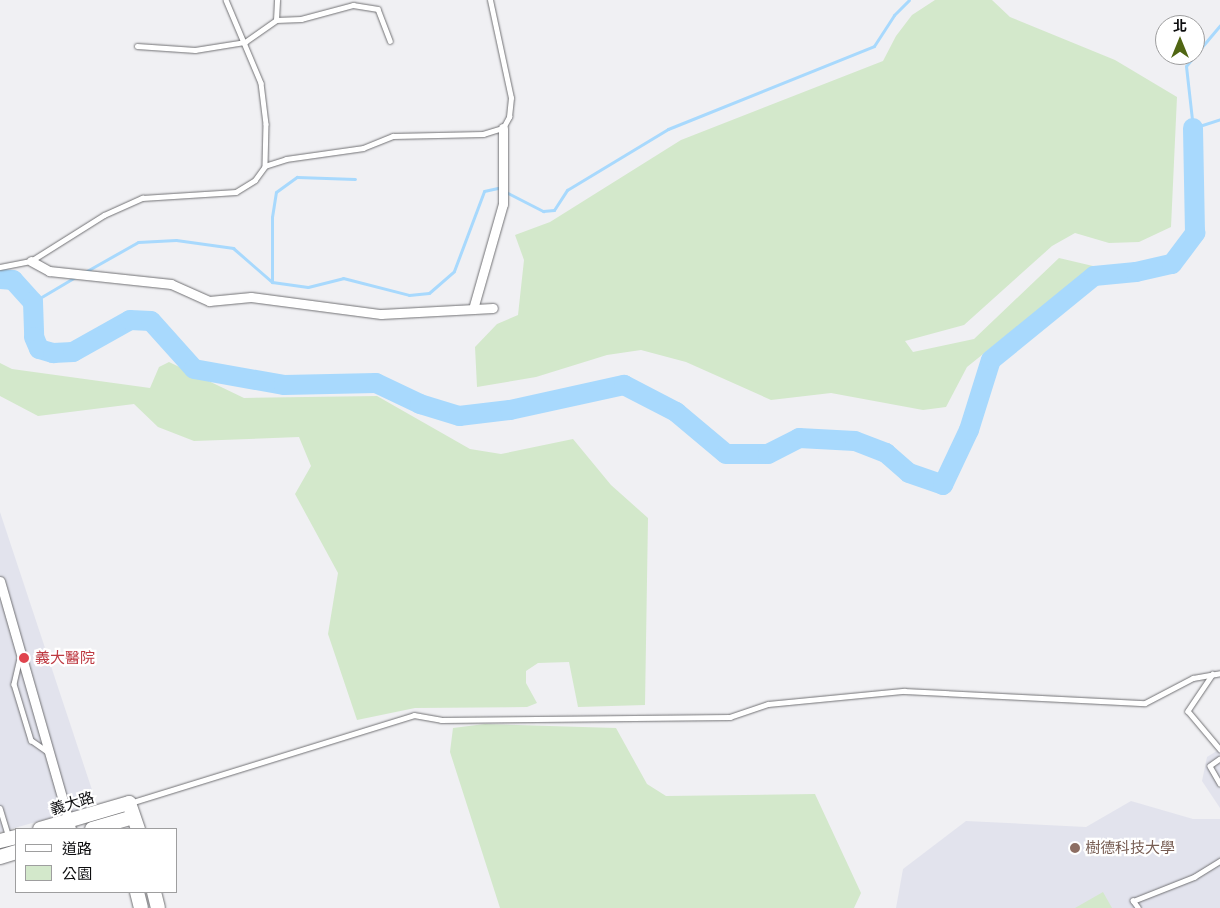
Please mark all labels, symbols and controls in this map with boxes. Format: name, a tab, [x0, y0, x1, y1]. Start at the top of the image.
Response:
north arrow	[1155, 15, 1205, 65]
text: 北	[1173, 17, 1187, 34]
place label: 義大醫院	[35, 649, 95, 667]
marker: 義大醫院	[17, 651, 31, 665]
street label: 義大路	[48, 788, 96, 818]
legend	[15, 828, 178, 893]
text: 道路	[62, 839, 92, 857]
place label: 樹德科技大學	[1085, 839, 1175, 857]
marker: 樹德科技大學	[1069, 842, 1081, 854]
text: 公園	[62, 864, 92, 882]

